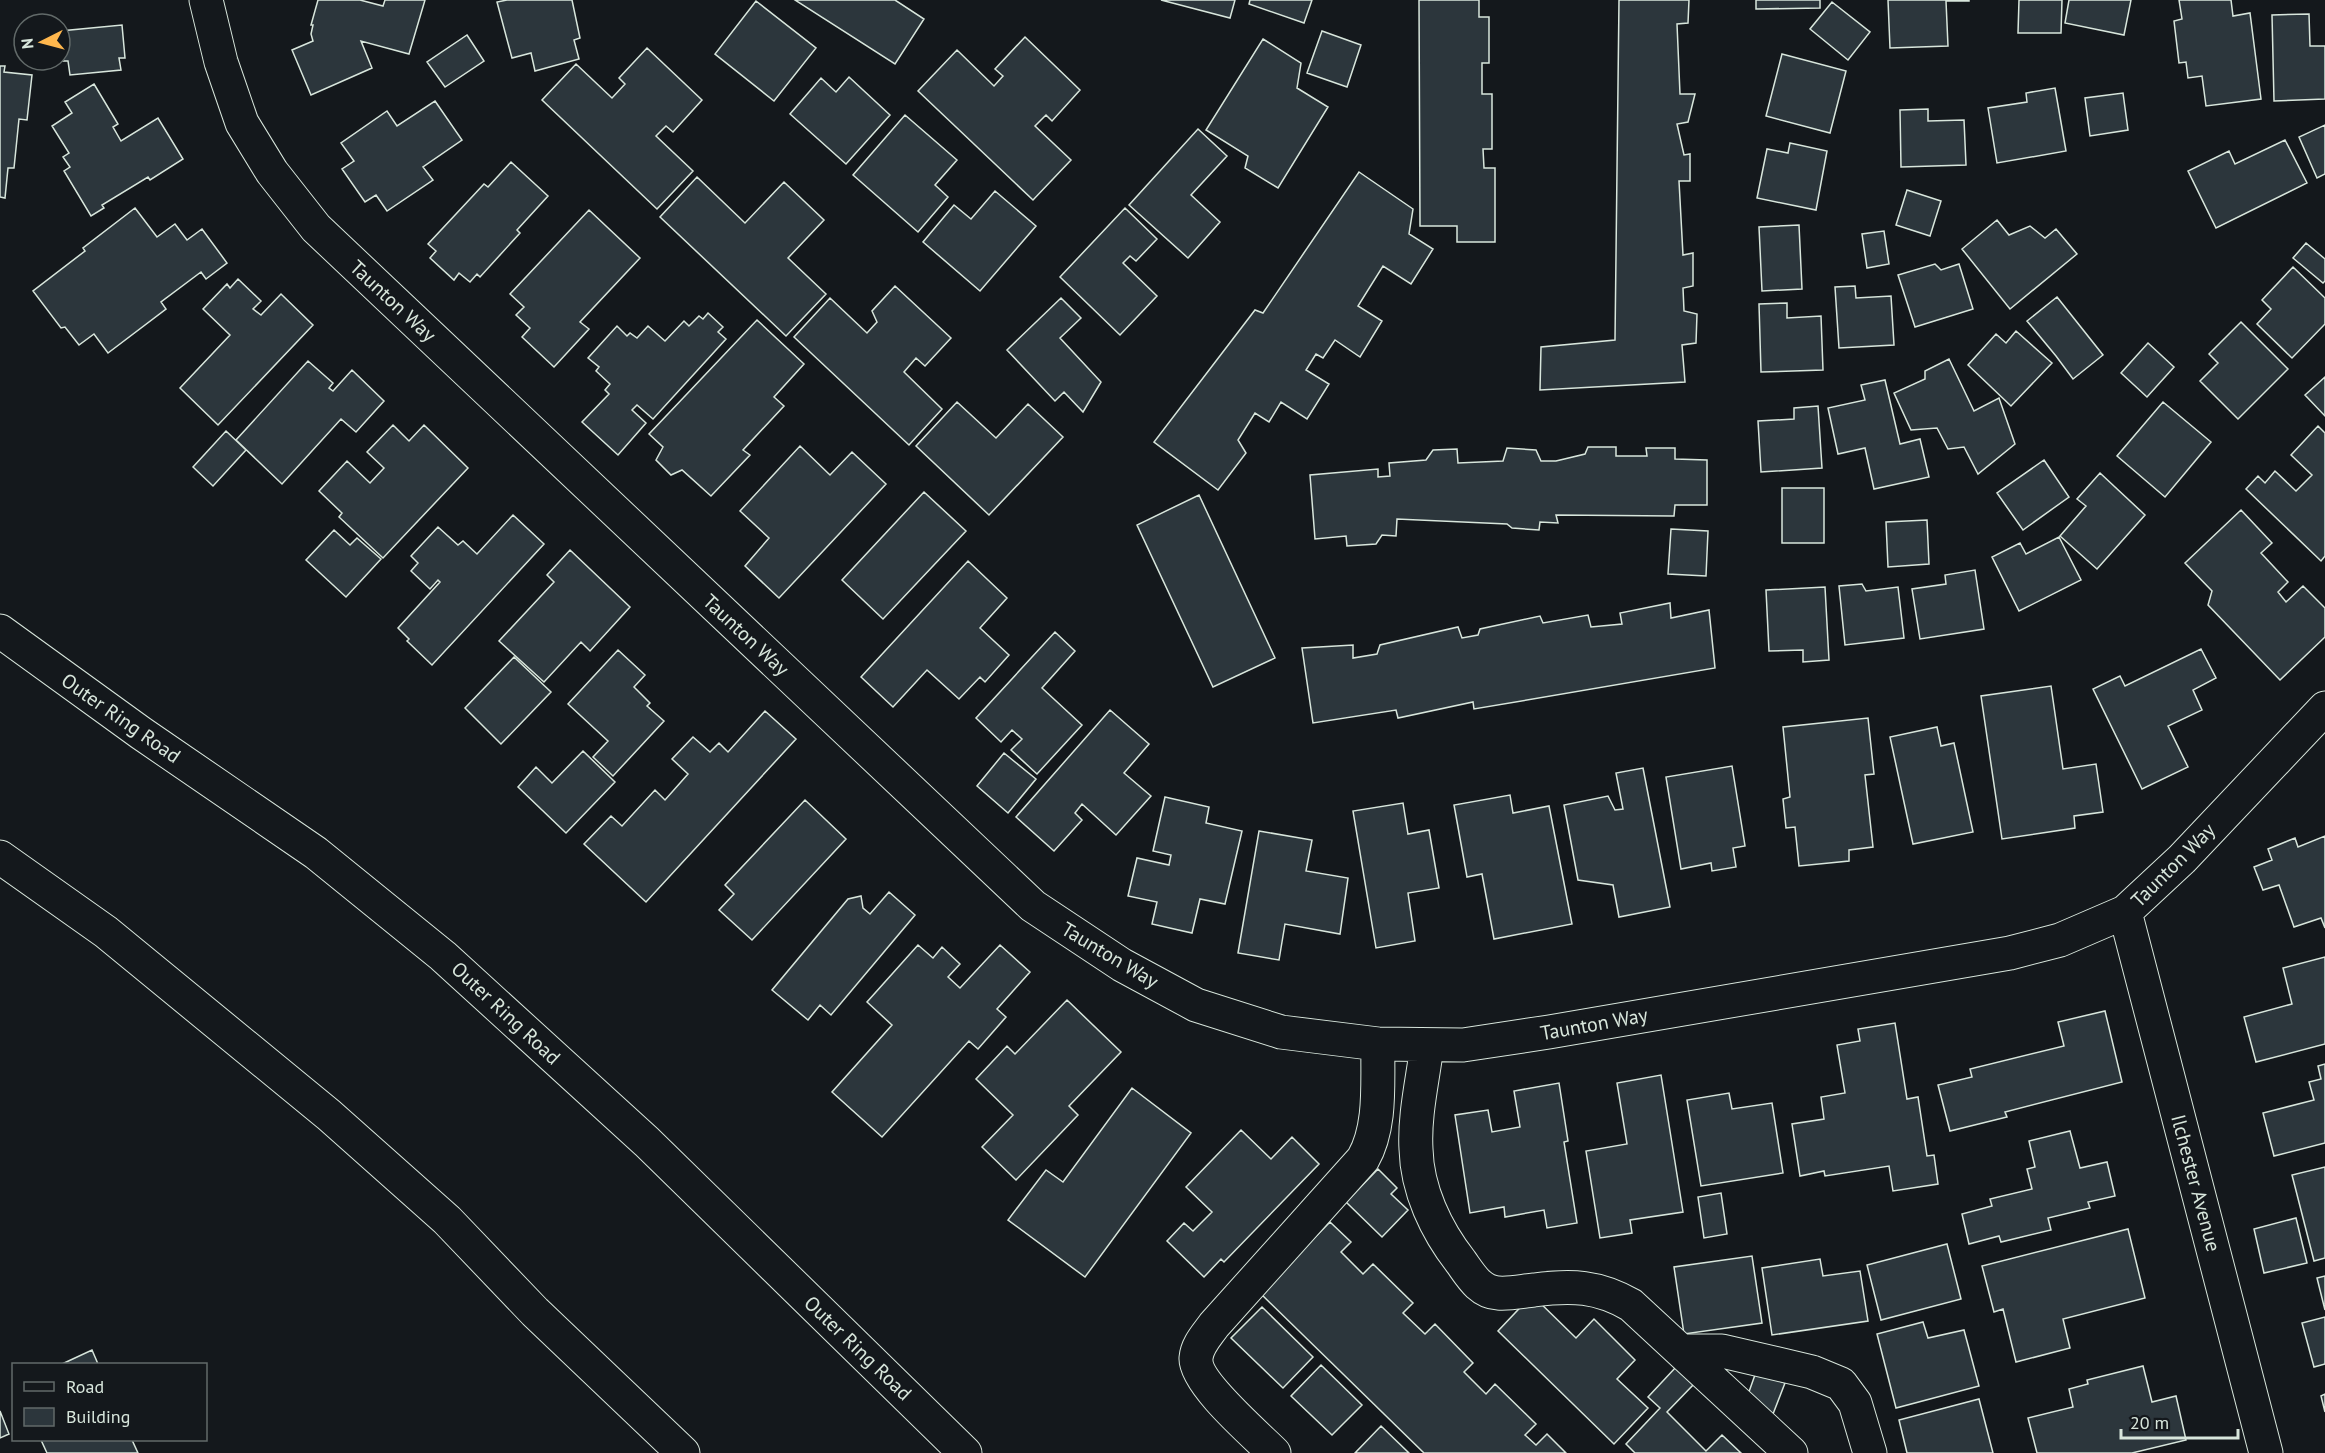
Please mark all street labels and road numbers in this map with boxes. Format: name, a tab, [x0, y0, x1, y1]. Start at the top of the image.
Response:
street label: Taunton Way	[344, 254, 442, 348]
street label: Taunton Way	[697, 588, 795, 682]
street label: Outer Ring Road	[56, 667, 186, 769]
street label: Taunton Way	[2125, 817, 2221, 913]
street label: Taunton Way	[1057, 916, 1164, 995]
street label: Outer Ring Road	[446, 956, 566, 1070]
street label: Taunton Way	[1538, 1002, 1650, 1046]
street label: Ilchester Avenue	[2165, 1112, 2227, 1254]
street label: Outer Ring Road	[799, 1290, 917, 1406]

